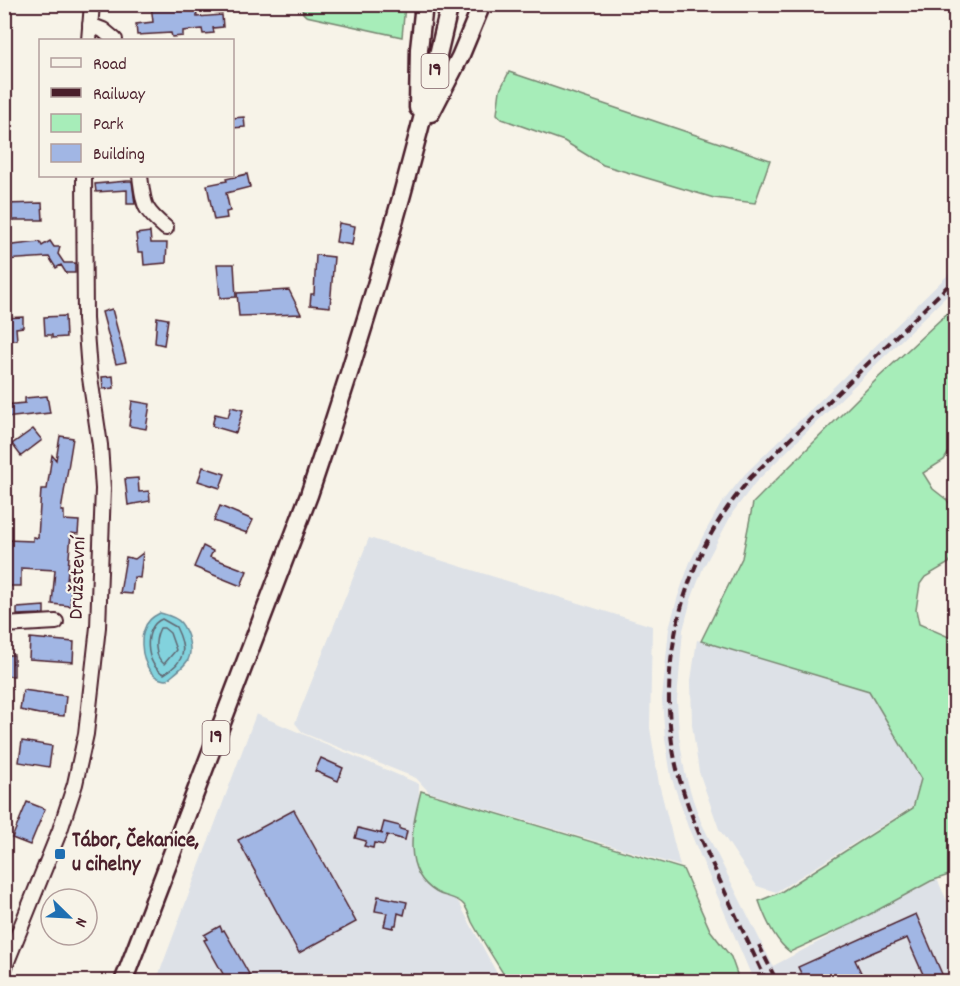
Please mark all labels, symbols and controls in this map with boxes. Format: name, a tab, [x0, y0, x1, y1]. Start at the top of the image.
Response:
legend	[39, 39, 234, 177]
text: Road	[93, 53, 127, 78]
road number: 19	[422, 54, 448, 88]
text: Railway	[93, 83, 146, 108]
text: Park	[93, 113, 124, 138]
text: Building	[93, 143, 145, 168]
street label: Družstevní	[63, 534, 96, 620]
road number: 19	[202, 721, 230, 755]
place label: Tábor, Čekanice, u cihelny	[72, 827, 199, 881]
marker: Tábor, Čekanice, u cihelny	[53, 847, 67, 861]
north arrow	[39, 887, 99, 947]
text: N	[68, 914, 93, 930]

